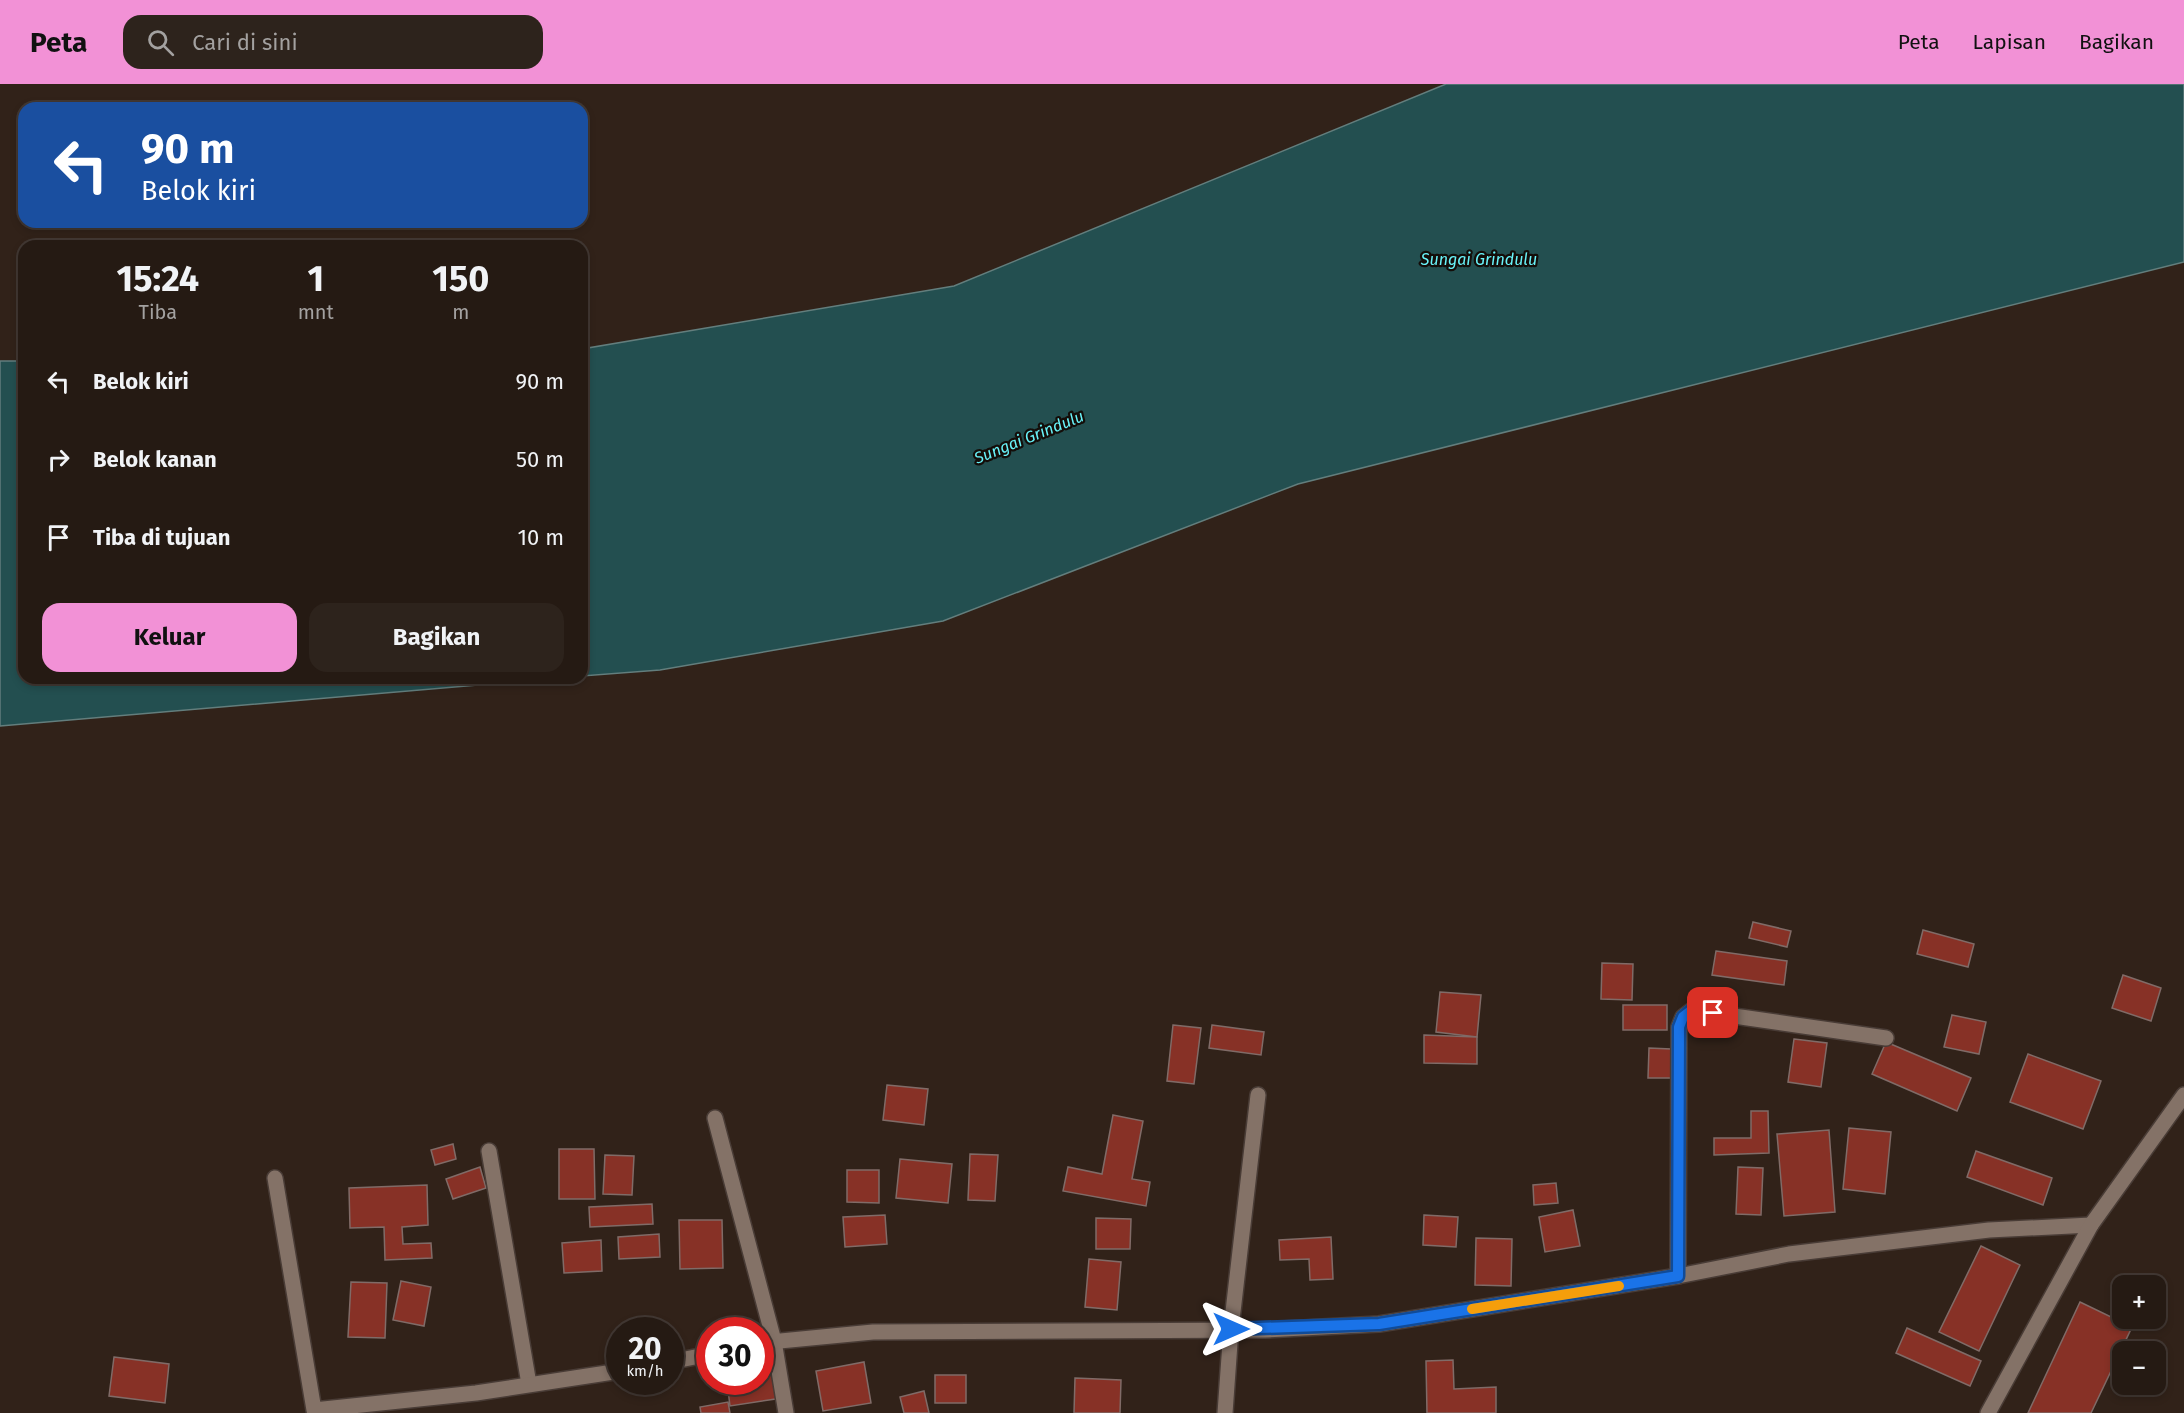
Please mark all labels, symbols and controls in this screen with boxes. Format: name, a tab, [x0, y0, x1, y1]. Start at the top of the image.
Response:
search box	[123, 15, 543, 69]
text: Peta	[30, 26, 87, 59]
icon: search	[144, 26, 177, 59]
text: Cari di sini	[192, 29, 298, 56]
text: Peta	[1898, 29, 1940, 55]
text: Lapisan	[1973, 29, 2046, 55]
text: Bagikan	[2079, 29, 2154, 55]
text: 90 m	[141, 124, 235, 174]
icon: left	[42, 126, 120, 204]
text: Belok kiri	[141, 175, 256, 207]
water label: Sungai Grindulu	[1420, 250, 1537, 269]
text: 15:24	[117, 257, 199, 301]
text: 1	[307, 257, 324, 301]
text: 150	[432, 257, 489, 301]
text: Tiba	[139, 300, 177, 324]
text: mnt	[298, 300, 334, 324]
text: m	[452, 300, 469, 324]
icon: left	[42, 365, 75, 398]
text: Belok kiri	[93, 368, 189, 395]
text: 90 m	[515, 368, 564, 395]
water label: Sungai Grindulu	[971, 406, 1087, 468]
icon: right	[42, 443, 75, 476]
text: Belok kanan	[93, 446, 217, 473]
text: 50 m	[516, 446, 564, 473]
icon: arrive	[42, 521, 75, 554]
text: Tiba di tujuan	[93, 524, 230, 551]
text: 10 m	[518, 524, 564, 551]
button: Keluar	[42, 603, 297, 672]
button: Bagikan	[309, 603, 564, 672]
pin	[1687, 987, 1738, 1038]
icon: arrive	[1696, 996, 1729, 1029]
map controls	[2112, 1275, 2166, 1395]
button: +	[2112, 1275, 2166, 1329]
position arrow	[1199, 1297, 1263, 1361]
speed limit sign: 30	[696, 1317, 774, 1395]
text: 20	[628, 1331, 662, 1367]
button: −	[2112, 1341, 2166, 1395]
text: km/h	[626, 1362, 664, 1380]

